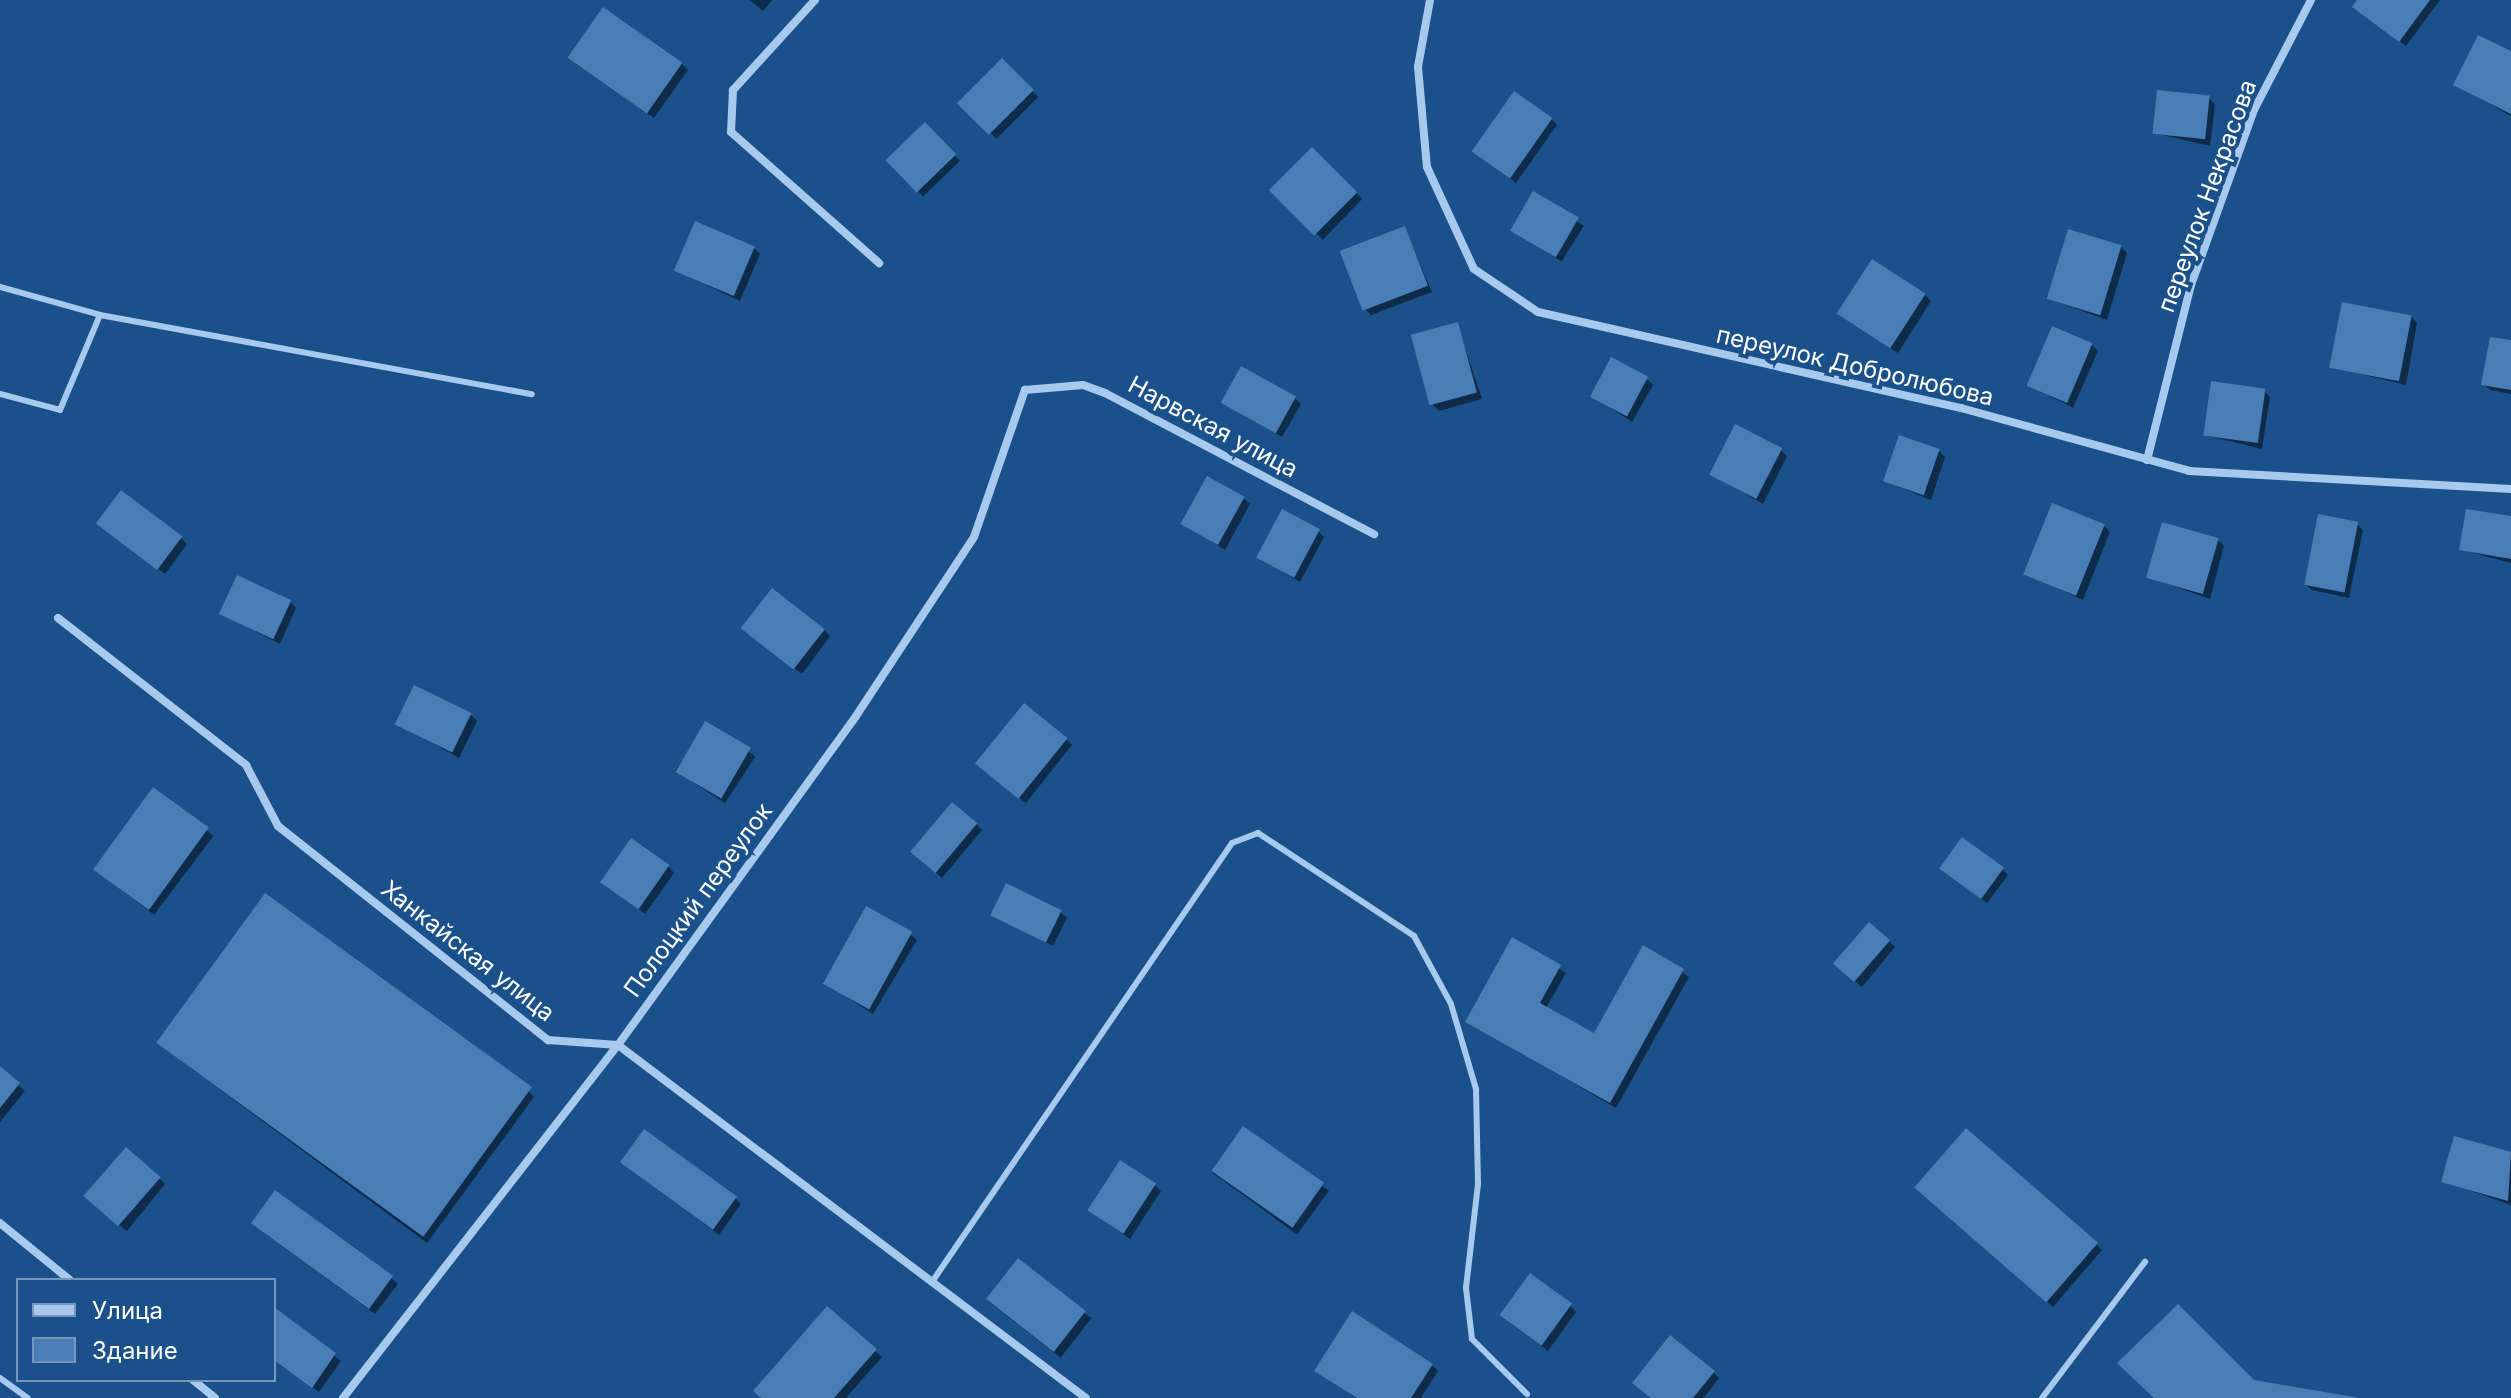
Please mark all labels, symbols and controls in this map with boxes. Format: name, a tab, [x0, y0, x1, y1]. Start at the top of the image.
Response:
street label: переулок Некрасова	[2152, 76, 2262, 316]
street label: переулок Добролюбова	[1714, 320, 1996, 412]
street label: Нарвская улица	[1123, 370, 1303, 484]
street label: Полоцкий переулок	[618, 797, 778, 1003]
street label: Ханкайская улица	[376, 874, 560, 1028]
legend	[16, 1278, 276, 1382]
text: Улица	[92, 1296, 163, 1325]
text: Здание	[92, 1336, 178, 1365]

